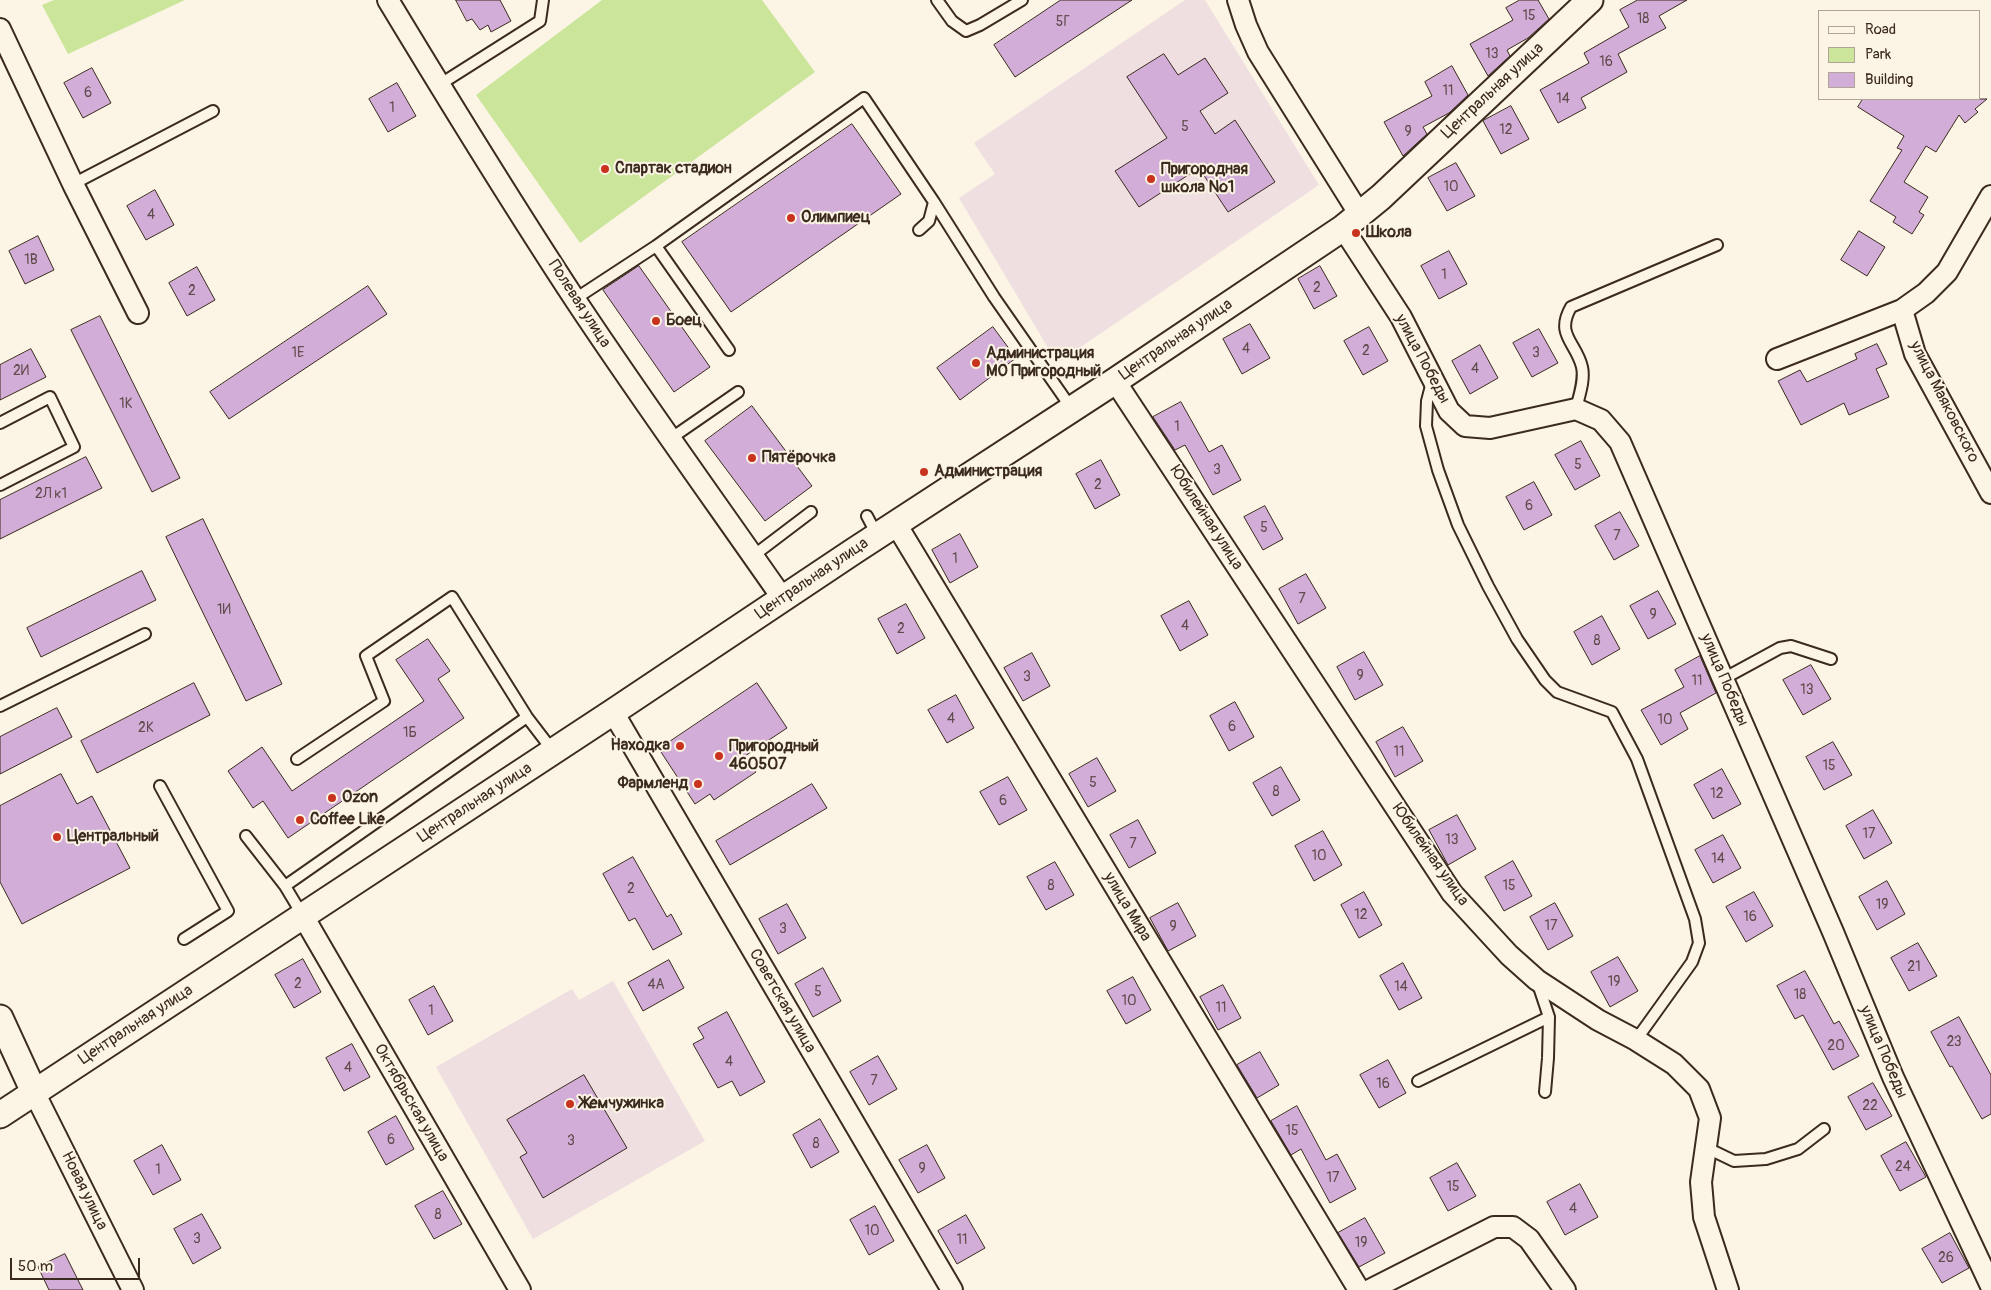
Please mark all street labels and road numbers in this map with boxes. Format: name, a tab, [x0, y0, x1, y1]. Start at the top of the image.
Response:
street label: Центральная улица	[1438, 39, 1548, 143]
street label: Полевая улица	[544, 257, 614, 351]
street label: Центральная улица	[1116, 295, 1236, 385]
street label: улица Победы	[1390, 311, 1454, 407]
street label: улица Маяковского	[1905, 338, 1983, 466]
street label: Юбилейная улица	[1165, 462, 1247, 574]
street label: Центральная улица	[752, 534, 872, 624]
street label: улица Победы	[1696, 631, 1752, 729]
street label: Центральная улица	[414, 759, 536, 847]
street label: Юбилейная улица	[1388, 800, 1472, 910]
street label: улица Мира	[1099, 869, 1155, 945]
street label: Советская улица	[744, 946, 820, 1056]
street label: Центральная улица	[75, 981, 197, 1069]
street label: улица Победы	[1855, 1003, 1911, 1101]
street label: Октябрьская улица	[370, 1041, 452, 1165]
street label: Новая улица	[57, 1149, 111, 1233]

